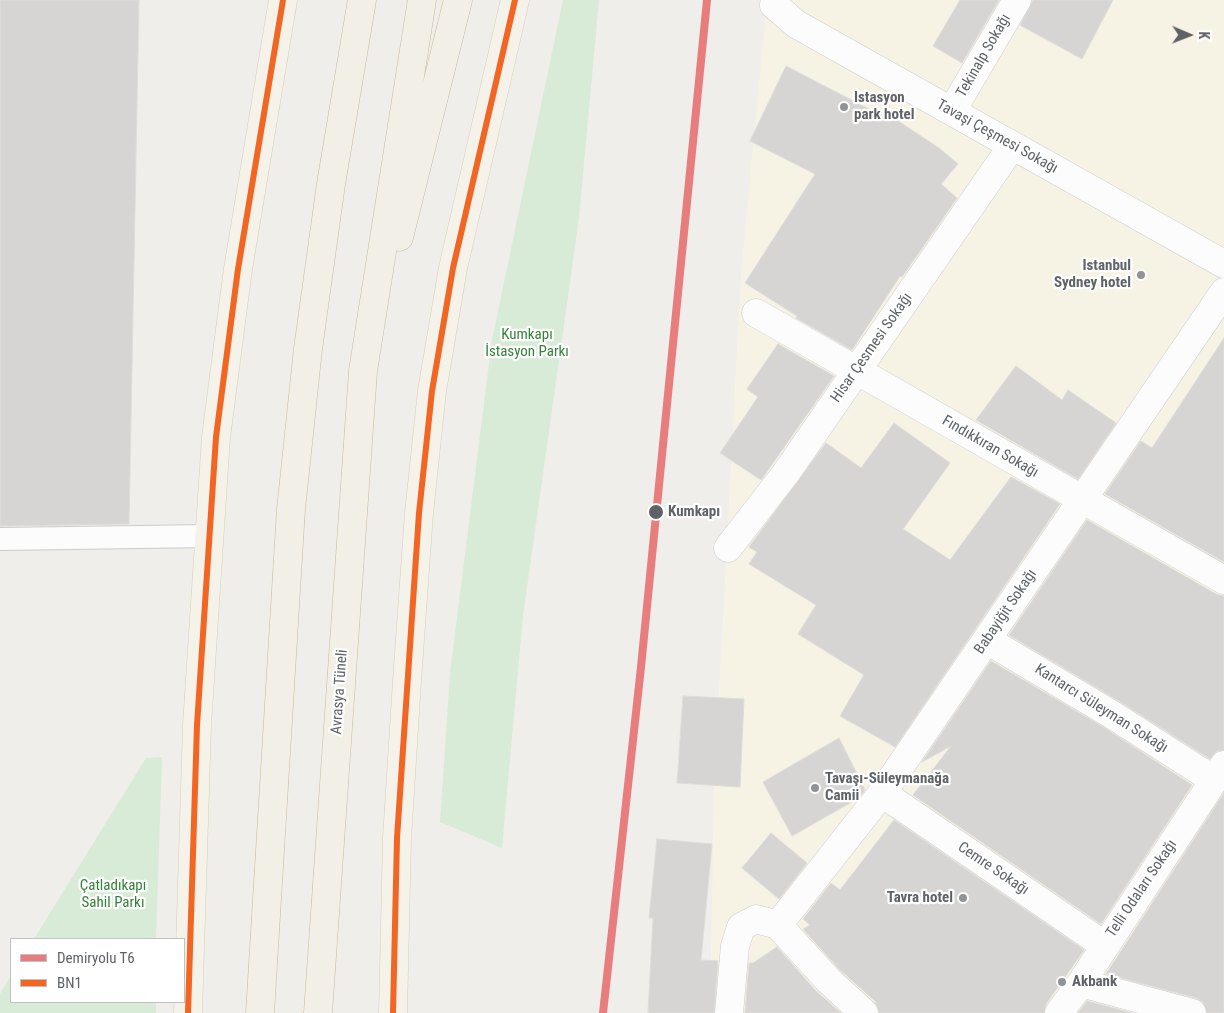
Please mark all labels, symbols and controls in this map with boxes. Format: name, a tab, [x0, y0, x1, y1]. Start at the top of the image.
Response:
north arrow	[1164, 10, 1214, 60]
street label: Tekinalp Sokağı	[953, 11, 1015, 101]
text: K	[1196, 31, 1212, 39]
place label: Istasyon park hotel	[854, 89, 914, 124]
street label: Tavaşi Çeşmesi Sokağı	[933, 96, 1061, 178]
marker: Istasyon park hotel	[838, 101, 850, 113]
place label: Istanbul Sydney hotel	[1054, 257, 1131, 292]
marker: Istanbul Sydney hotel	[1135, 269, 1147, 281]
street label: Hisar Çesmesi Sokağı	[828, 290, 916, 406]
park label: Kumkapı İstasyon Parkı	[485, 326, 569, 361]
street label: Fındıkkıran Sokağı	[939, 412, 1041, 482]
marker: Kumkapı	[647, 503, 665, 521]
place label: Kumkapı	[668, 503, 720, 521]
street label: Babayiğit Sokağı	[971, 566, 1041, 658]
street label: Avrasya Tüneli	[328, 649, 352, 735]
street label: Kantarcı Süleyman Sokağı	[1031, 661, 1171, 757]
place label: Tavaşı-Süleymanağa Camii	[825, 770, 949, 805]
marker: Tavaşı-Süleymanağa Camii	[809, 782, 821, 794]
street label: Telli Odaları Sokağı	[1103, 837, 1181, 941]
street label: Cemre Sokağı	[954, 839, 1032, 899]
park label: Çatladıkapı Sahil Parkı	[80, 877, 146, 912]
place label: Tavra hotel	[887, 889, 953, 907]
marker: Tavra hotel	[957, 892, 969, 904]
legend	[10, 938, 185, 1003]
text: Demiryolu T6	[57, 949, 135, 967]
place label: Akbank	[1072, 973, 1117, 991]
text: BN1	[57, 974, 82, 992]
marker: Akbank	[1056, 976, 1068, 988]

